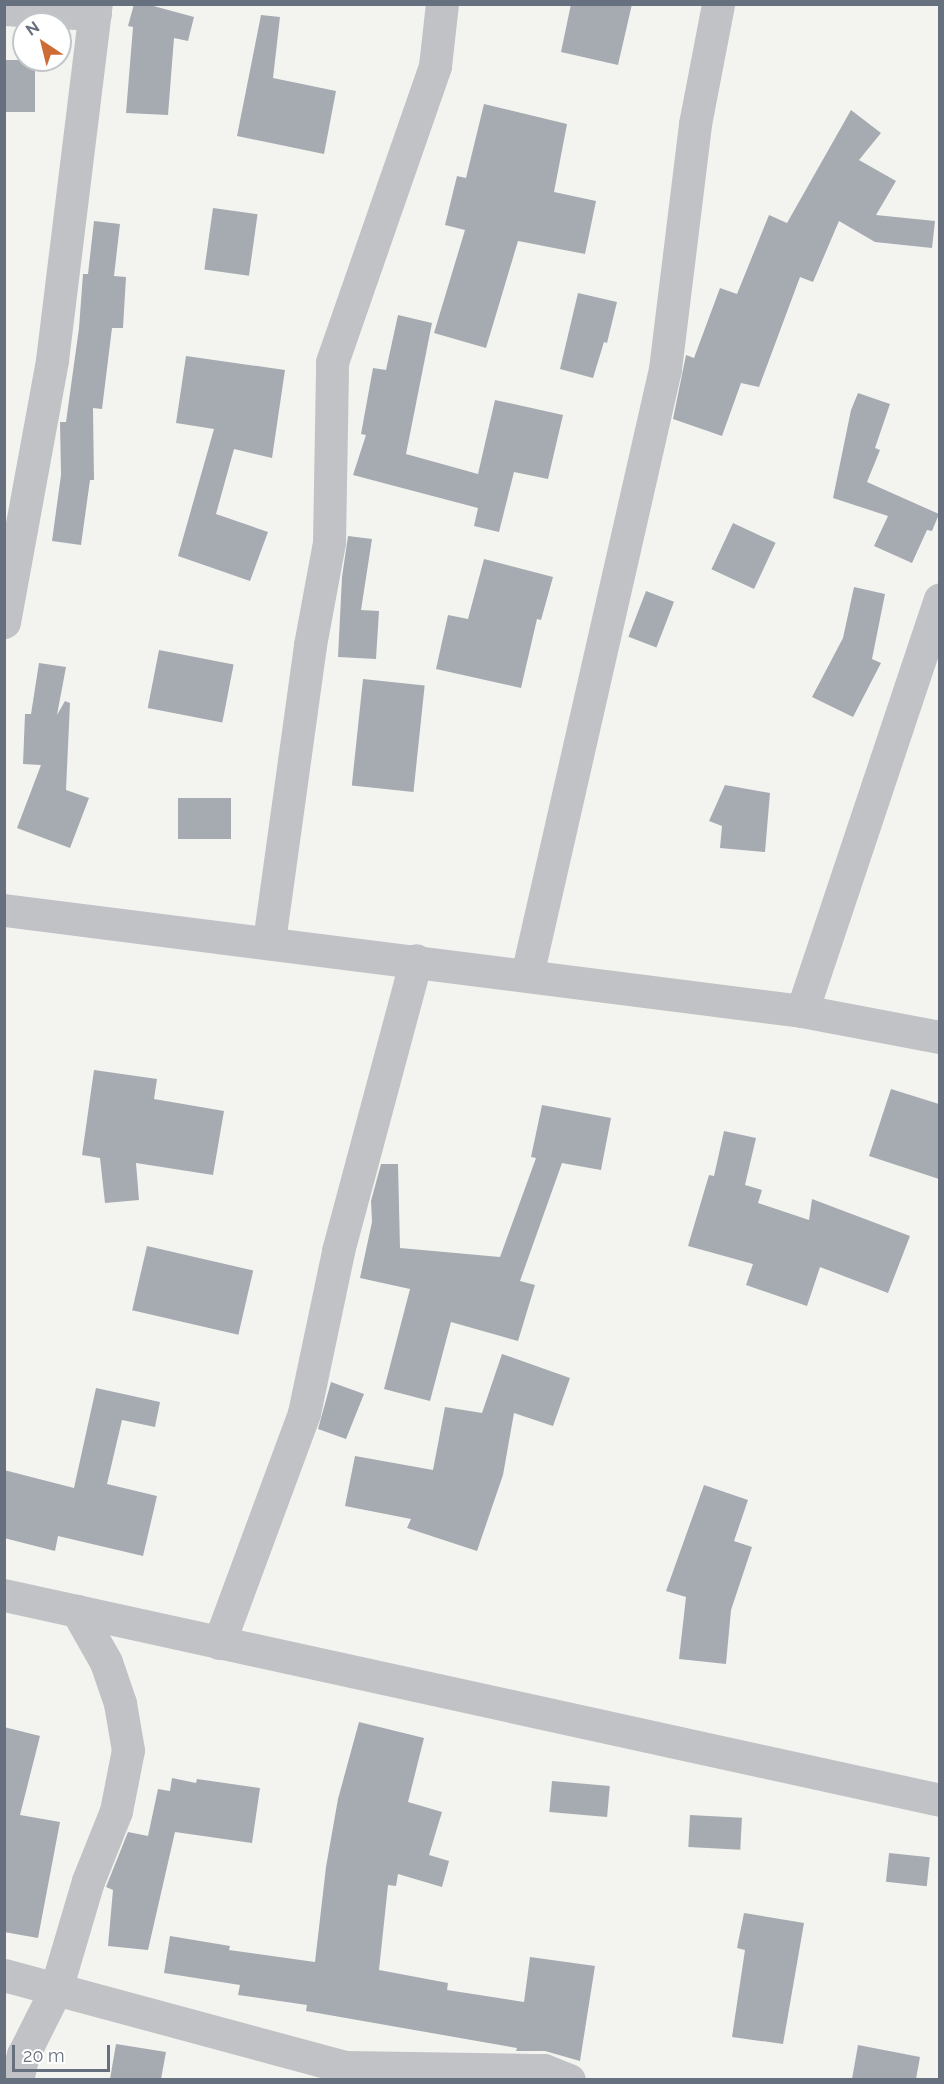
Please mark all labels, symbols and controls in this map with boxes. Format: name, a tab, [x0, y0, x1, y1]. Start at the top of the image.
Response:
north arrow	[12, 12, 72, 72]
text: N	[22, 17, 43, 40]
scale bar	[15, 2033, 112, 2071]
text: 20 m	[23, 2045, 65, 2066]

